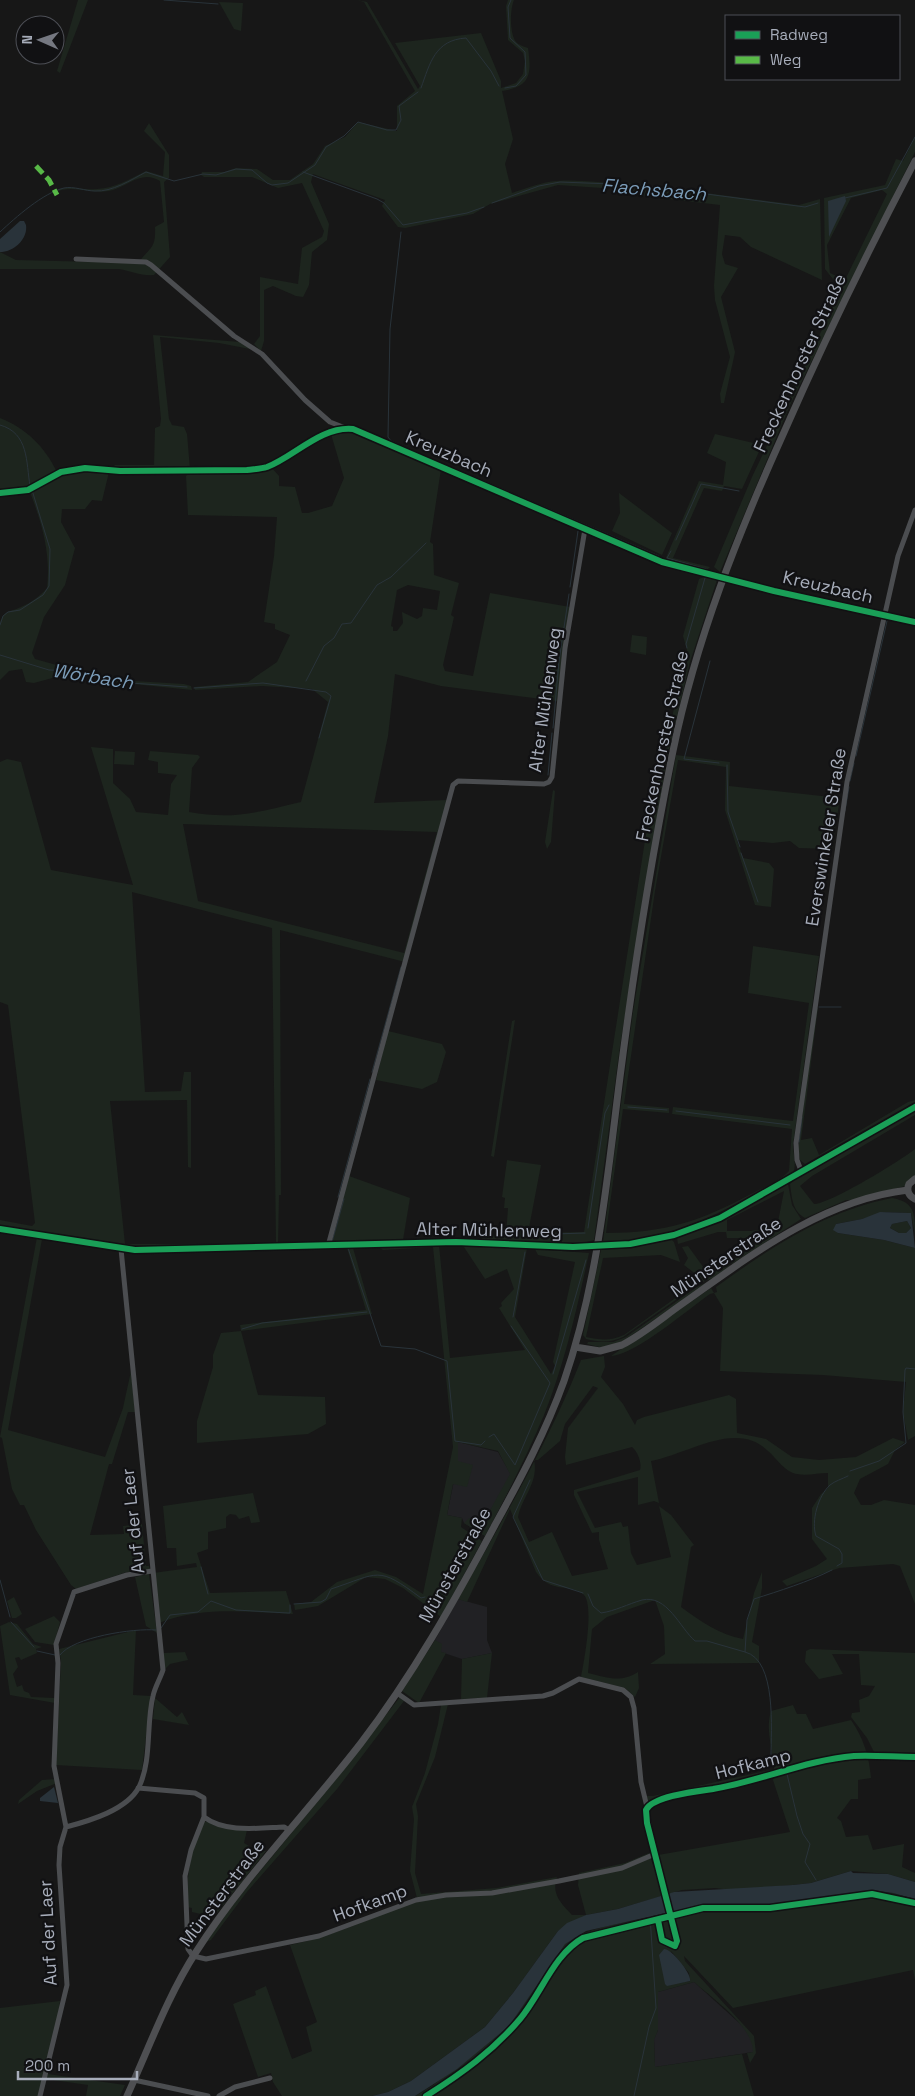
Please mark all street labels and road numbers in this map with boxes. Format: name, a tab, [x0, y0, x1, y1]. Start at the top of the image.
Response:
street label: Freckenhorster Straße	[748, 270, 851, 456]
street label: Kreuzbach	[402, 425, 496, 482]
street label: Kreuzbach	[781, 565, 876, 608]
street label: Alter Mühlenweg	[523, 626, 566, 774]
street label: Freckenhorster Straße	[630, 648, 693, 843]
street label: Everswinkeler Straße	[800, 746, 851, 928]
street label: Münsterstraße	[666, 1211, 785, 1302]
street label: Alter Mühlenweg	[416, 1217, 562, 1242]
street label: Auf der Laer	[116, 1467, 149, 1575]
street label: Münsterstraße	[413, 1503, 496, 1627]
street label: Hofkamp	[713, 1743, 793, 1784]
street label: Münsterstraße	[174, 1834, 269, 1951]
street label: Hofkamp	[330, 1878, 410, 1927]
street label: Auf der Laer	[33, 1879, 62, 1987]

